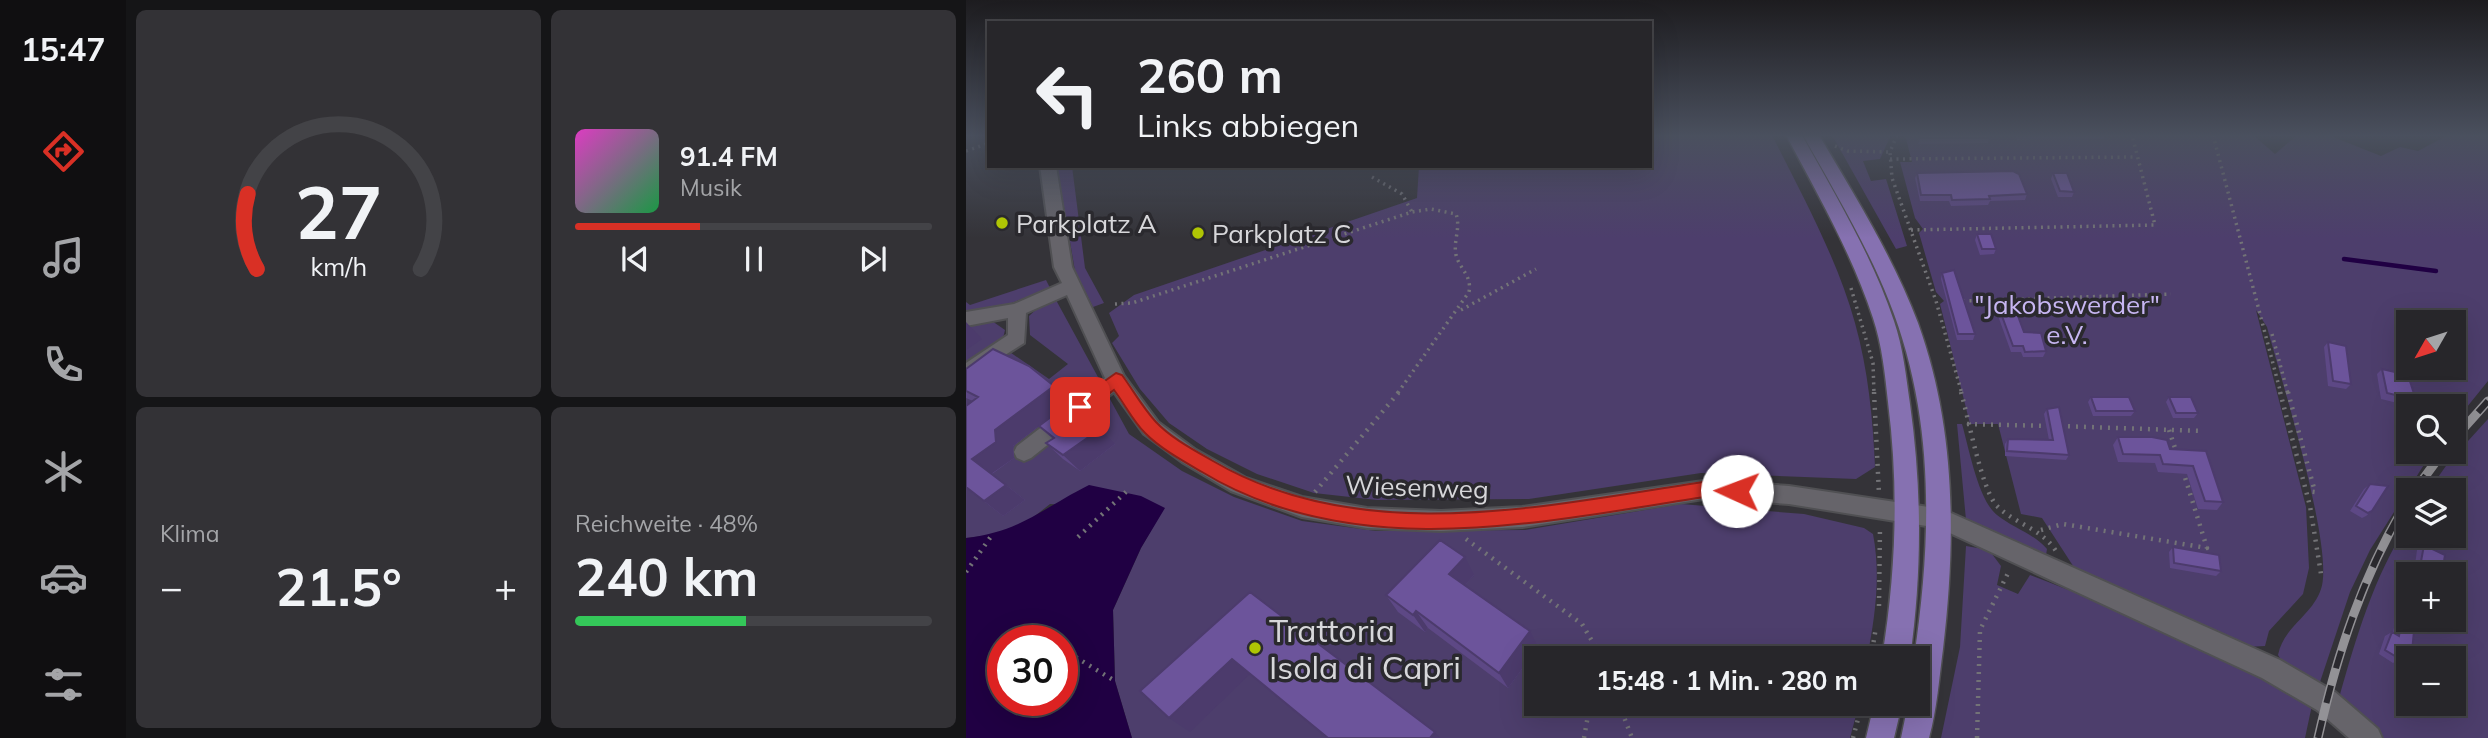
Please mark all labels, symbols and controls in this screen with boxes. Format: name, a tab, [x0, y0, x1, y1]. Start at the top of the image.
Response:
text: 15:47	[21, 29, 105, 69]
text: 260 m	[1137, 44, 1283, 105]
icon: left	[1022, 49, 1113, 140]
text: Links abbiegen	[1137, 105, 1359, 145]
icon: directions	[39, 127, 88, 176]
text: 91.4 FM	[680, 140, 778, 173]
text: 27	[295, 167, 382, 258]
text: Musik	[680, 173, 742, 202]
place label: Parkplatz A	[1016, 207, 1157, 240]
marker: Parkplatz A	[994, 215, 1010, 231]
place label: Parkplatz C	[1212, 217, 1351, 250]
marker: Parkplatz C	[1190, 225, 1206, 241]
icon: music	[39, 233, 88, 282]
icon: previous	[616, 240, 654, 278]
icon: pause	[735, 240, 773, 278]
icon: next	[854, 240, 892, 278]
text: km/h	[310, 251, 367, 282]
park label: "Jakobswerder" e.V.	[1974, 288, 2160, 351]
north arrow	[2396, 310, 2466, 380]
map controls	[2396, 310, 2466, 716]
icon: phone	[39, 340, 88, 389]
pin	[1050, 377, 1110, 437]
icon: arrive	[1061, 388, 1099, 426]
button: search	[2396, 394, 2466, 464]
icon: climate	[39, 447, 88, 496]
position arrow	[1700, 454, 1774, 528]
street label: Wiesenweg	[1345, 468, 1489, 506]
button: layers	[2396, 478, 2466, 548]
text: Reichweite · 48%	[575, 509, 758, 538]
text: Klima	[160, 519, 220, 548]
text: 240 km	[575, 544, 758, 609]
icon: car	[39, 553, 88, 602]
text: 21.5°	[275, 554, 402, 619]
button: +	[2396, 562, 2466, 632]
text: −	[160, 563, 183, 611]
text: +	[494, 563, 517, 611]
place label: Trattoria Isola di Capri	[1269, 610, 1461, 687]
speed limit sign: 30	[987, 625, 1078, 716]
marker: Trattoria Isola di Capri	[1247, 640, 1263, 656]
button: −	[2396, 646, 2466, 716]
icon: filters	[39, 660, 88, 709]
text: 15:48 · 1 Min. · 280 m	[1596, 664, 1858, 697]

